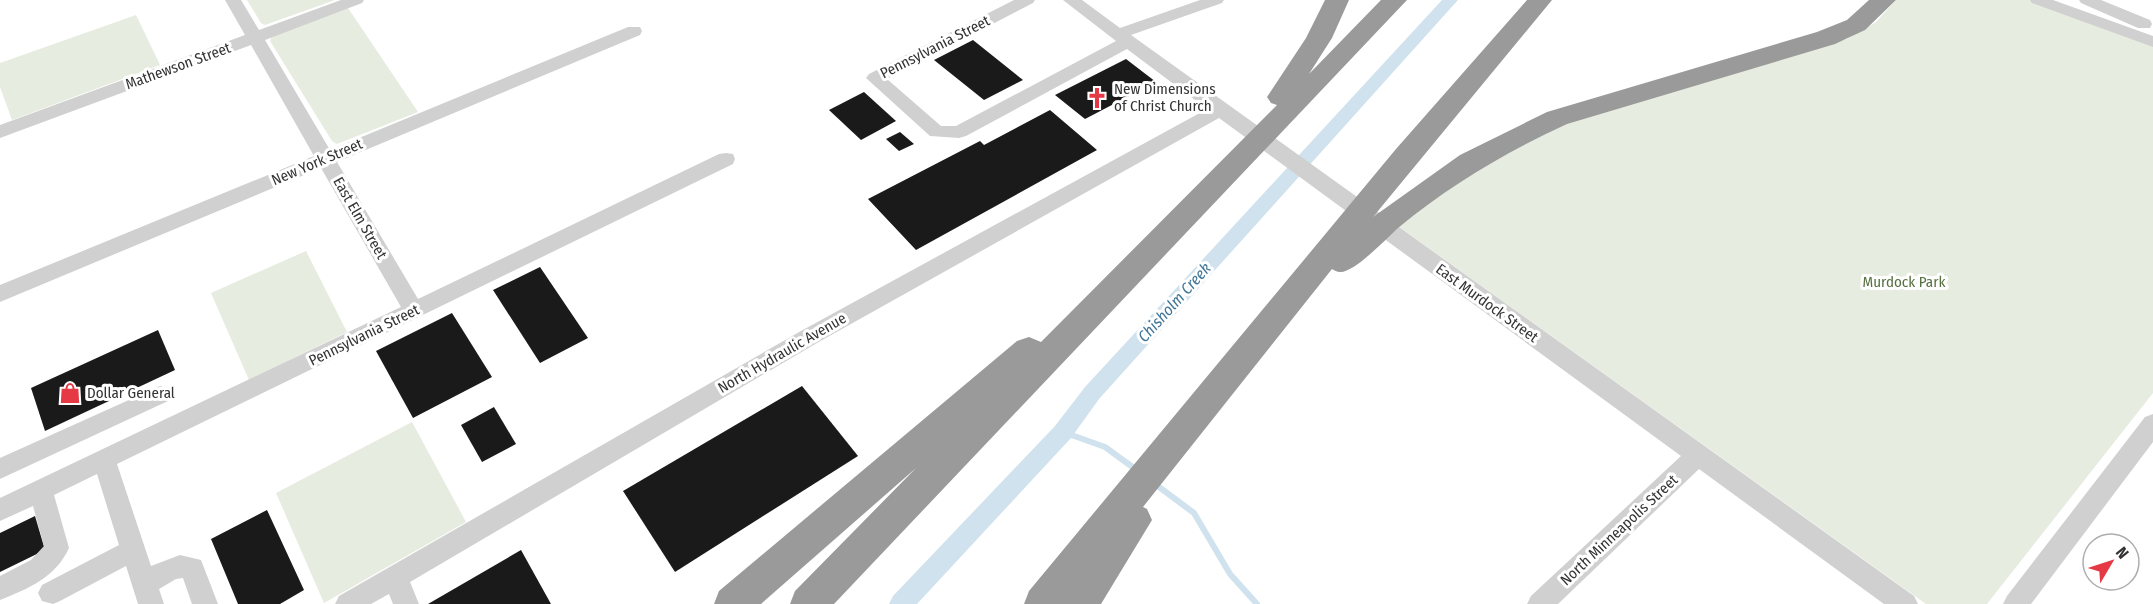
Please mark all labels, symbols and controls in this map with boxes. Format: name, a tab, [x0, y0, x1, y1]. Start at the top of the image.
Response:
street label: Pennsylvania Street	[877, 12, 993, 82]
street label: Mathewson Street	[123, 39, 233, 93]
place label: New Dimensions of Christ Church	[1114, 80, 1216, 115]
church icon: New Dimensions of Christ Church	[1085, 86, 1109, 110]
street label: New York Street	[269, 135, 365, 189]
street label: East Elm Street	[329, 174, 391, 262]
water label: Chisholm Creek	[1134, 259, 1215, 346]
street label: East Murdock Street	[1432, 260, 1542, 346]
park label: Murdock Park	[1863, 273, 1945, 291]
street label: Pennsylvania Street	[306, 300, 422, 370]
street label: North Hydraulic Avenue	[715, 309, 849, 397]
shop icon: Dollar General	[58, 381, 82, 405]
place label: Dollar General	[87, 384, 175, 402]
street label: North Minneapolis Street	[1557, 471, 1681, 589]
north arrow	[2081, 532, 2141, 592]
text: N	[2112, 543, 2133, 563]

